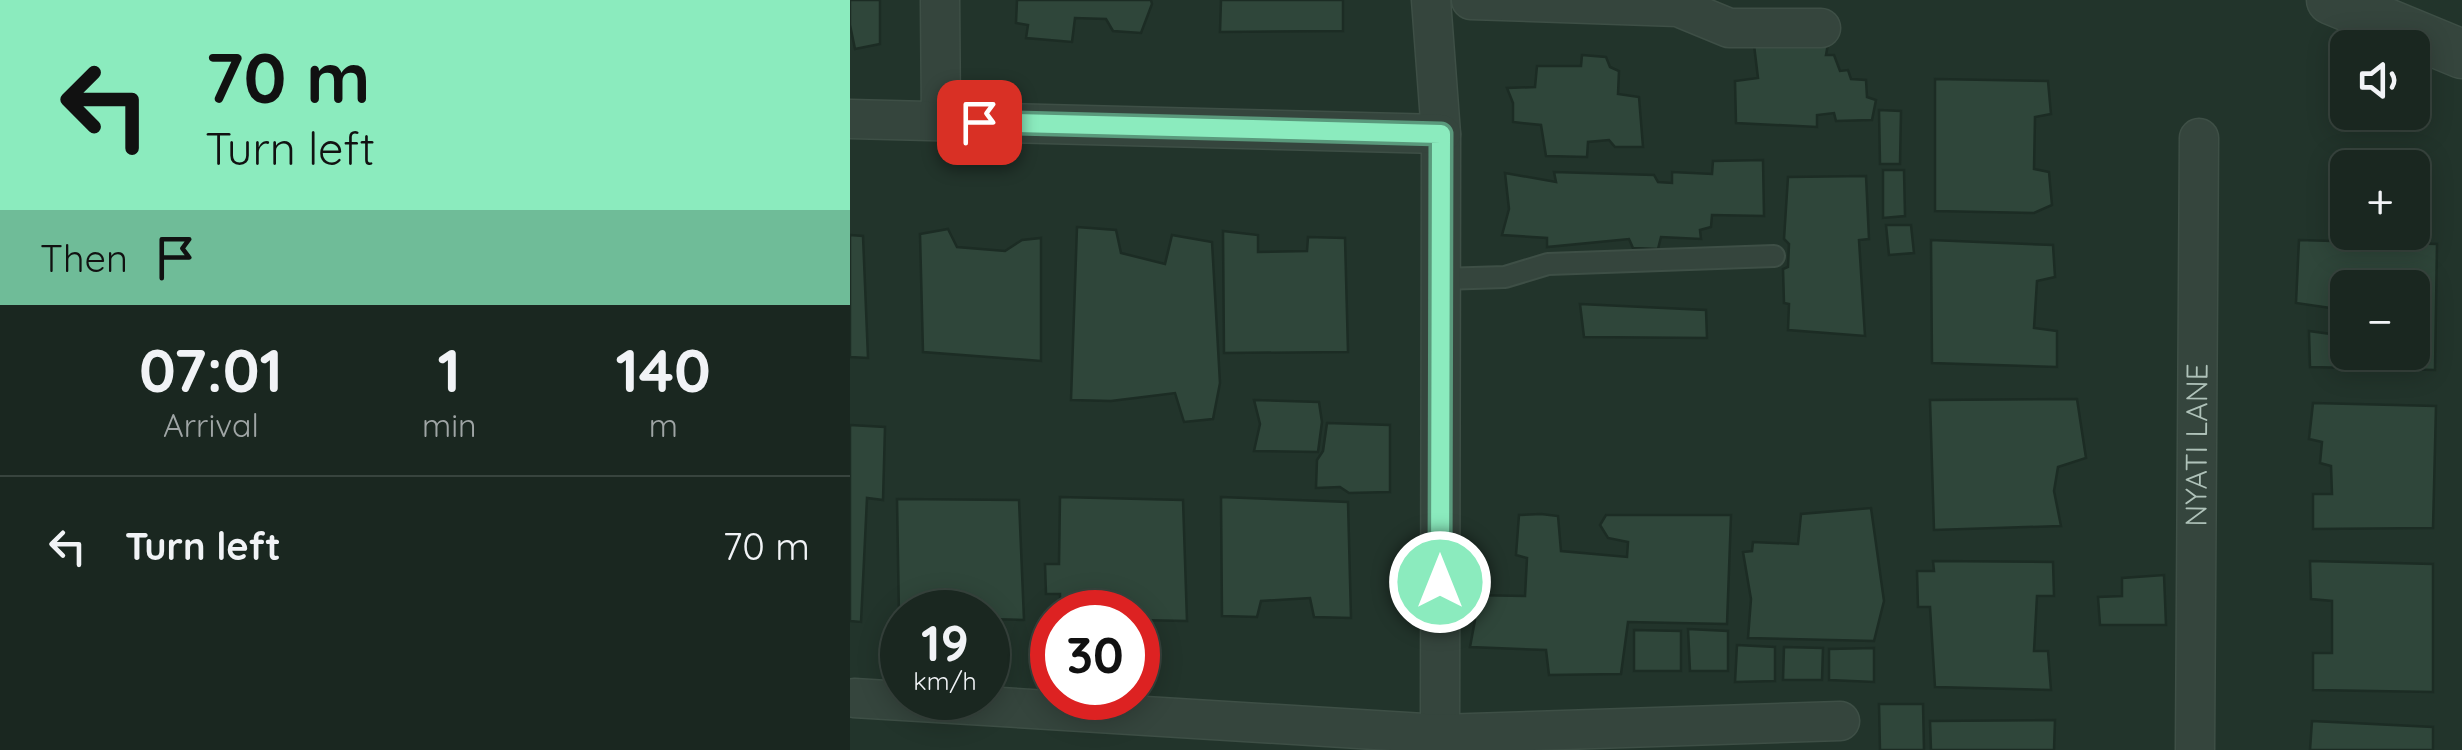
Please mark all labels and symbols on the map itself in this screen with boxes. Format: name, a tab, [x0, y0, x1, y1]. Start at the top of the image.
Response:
pin	[937, 80, 1022, 165]
street label: NYATI LANE	[2176, 363, 2216, 527]
position arrow	[1388, 530, 1492, 634]
speed limit sign: 30	[1030, 590, 1160, 720]

